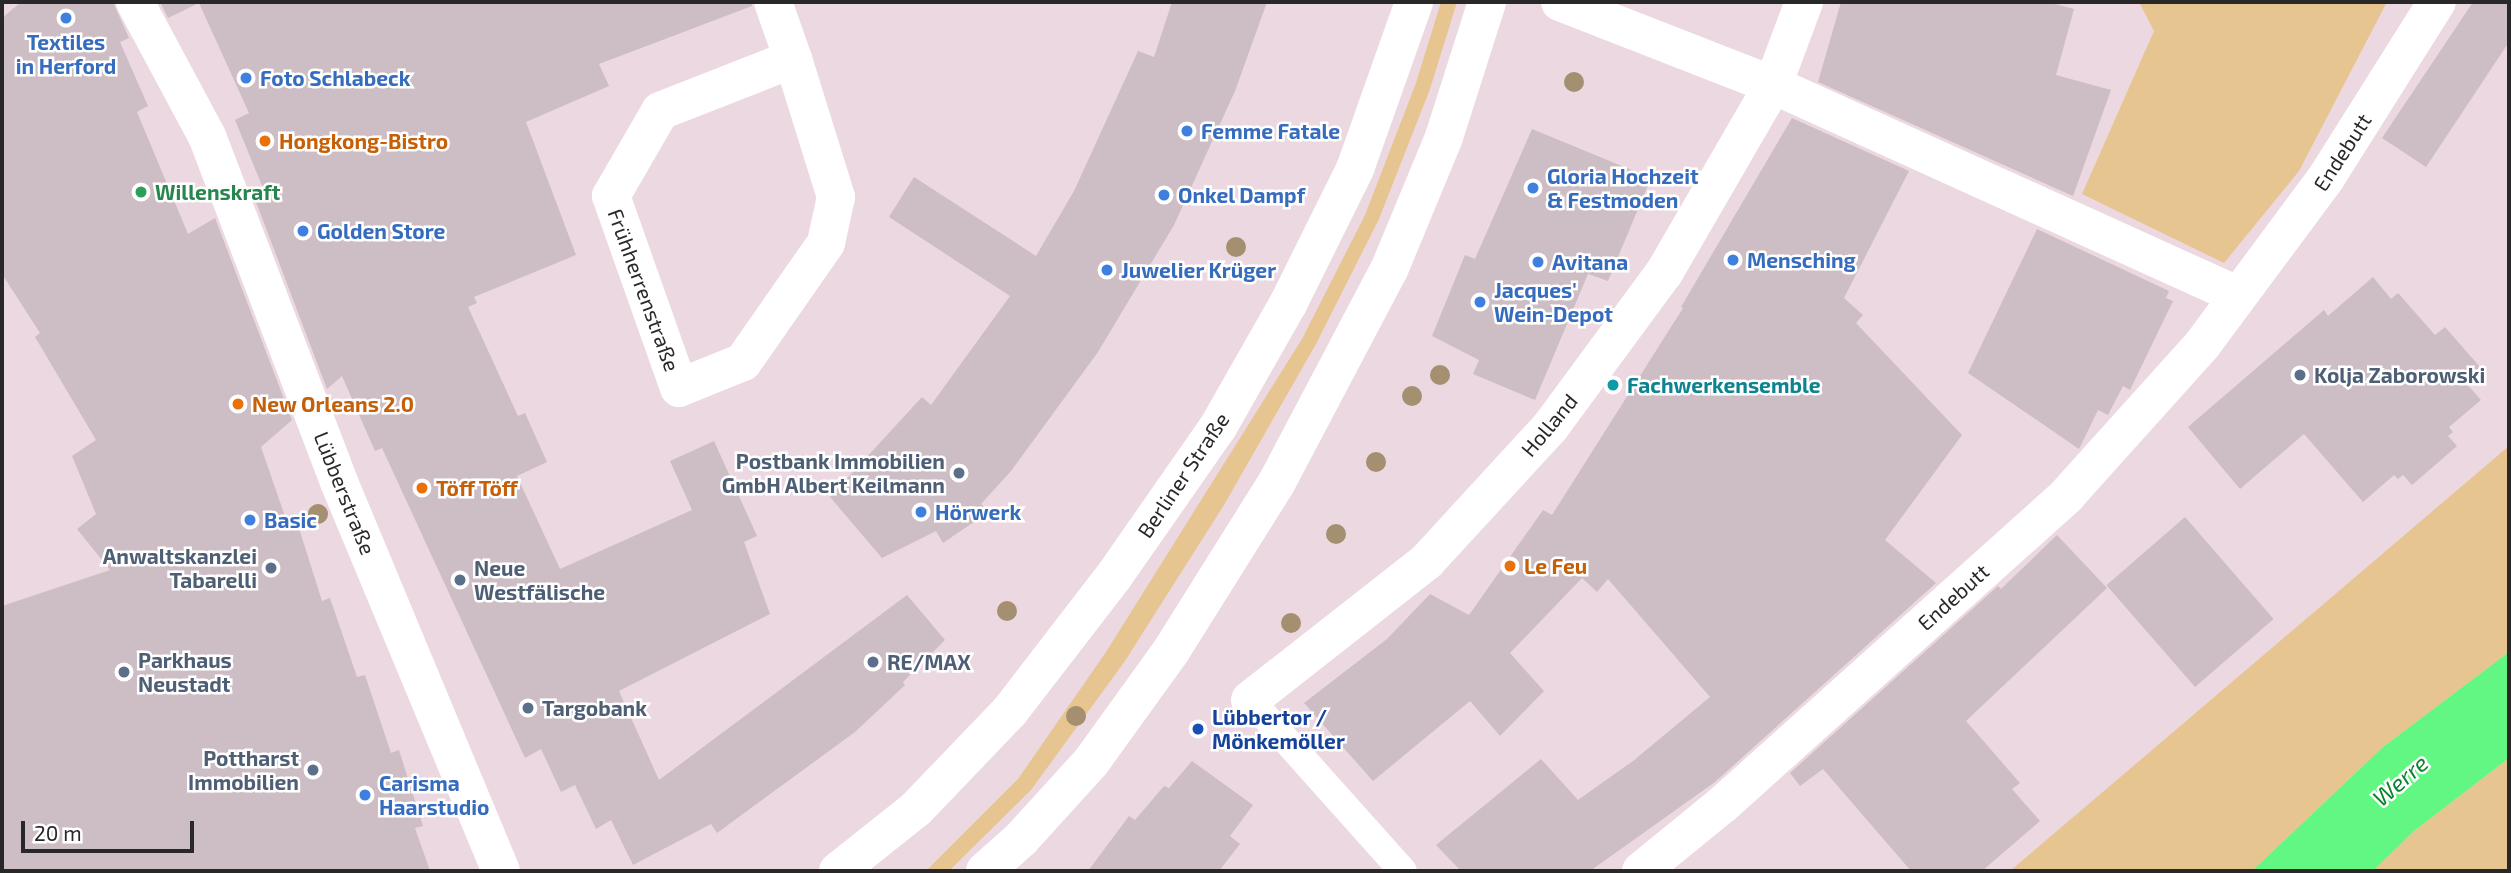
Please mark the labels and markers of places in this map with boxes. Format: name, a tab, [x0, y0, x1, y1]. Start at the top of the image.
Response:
marker: Textiles in Herford	[58, 10, 74, 26]
place label: Textiles in Herford	[16, 29, 116, 79]
place label: Foto Schlabeck	[260, 65, 410, 91]
marker: Foto Schlabeck	[238, 70, 254, 86]
place label: Femme Fatale	[1201, 118, 1340, 144]
marker: Femme Fatale	[1179, 123, 1195, 139]
place label: Hongkong-Bistro	[279, 128, 448, 154]
marker: Hongkong-Bistro	[257, 133, 273, 149]
place label: Gloria Hochzeit & Festmoden	[1547, 163, 1699, 213]
place label: Willenskraft	[155, 179, 280, 205]
marker: Gloria Hochzeit & Festmoden	[1525, 180, 1541, 196]
place label: Onkel Dampf	[1178, 182, 1306, 208]
marker: Willenskraft	[133, 184, 149, 200]
marker: Onkel Dampf	[1156, 187, 1172, 203]
place label: Golden Store	[317, 218, 445, 244]
marker: Golden Store	[295, 223, 311, 239]
place label: Mensching	[1747, 247, 1856, 273]
place label: Avitana	[1552, 249, 1628, 275]
marker: Mensching	[1725, 252, 1741, 268]
marker: Avitana	[1530, 254, 1546, 270]
place label: Juwelier Krüger	[1121, 257, 1277, 283]
marker: Juwelier Krüger	[1099, 262, 1115, 278]
place label: Jacques' Wein-Depot	[1494, 277, 1613, 327]
marker: Jacques' Wein-Depot	[1472, 294, 1488, 310]
place label: Kolja Zaborowski	[2314, 362, 2485, 388]
marker: Kolja Zaborowski	[2292, 367, 2308, 383]
place label: Fachwerkensemble	[1627, 372, 1821, 398]
marker: Fachwerkensemble	[1605, 377, 1621, 393]
place label: New Orleans 2.0	[252, 391, 414, 417]
marker: New Orleans 2.0	[230, 396, 246, 412]
place label: Postbank Immobilien GmbH Albert Keilmann	[721, 448, 945, 498]
marker: Postbank Immobilien GmbH Albert Keilmann	[951, 465, 967, 481]
place label: Töff Töff	[436, 475, 518, 501]
marker: Töff Töff	[414, 480, 430, 496]
place label: Hörwerk	[935, 499, 1021, 525]
marker: Hörwerk	[913, 504, 929, 520]
place label: Basic	[264, 507, 317, 533]
marker: Basic	[242, 512, 258, 528]
place label: Anwaltskanzlei Tabarelli	[103, 543, 257, 593]
place label: Le Feu	[1524, 553, 1587, 579]
place label: Neue Westfälische	[474, 555, 605, 605]
marker: Le Feu	[1502, 558, 1518, 574]
marker: Anwaltskanzlei Tabarelli	[263, 560, 279, 576]
marker: Neue Westfälische	[452, 572, 468, 588]
place label: Parkhaus Neustadt	[138, 647, 232, 697]
place label: RE/MAX	[887, 649, 971, 675]
marker: RE/MAX	[865, 654, 881, 670]
marker: Parkhaus Neustadt	[116, 664, 132, 680]
place label: Targobank	[542, 695, 647, 721]
marker: Targobank	[520, 700, 536, 716]
place label: Lübbertor / Mönkemöller	[1212, 704, 1345, 754]
marker: Lübbertor / Mönkemöller	[1190, 721, 1206, 737]
place label: Pottharst Immobilien	[188, 745, 299, 795]
marker: Pottharst Immobilien	[305, 762, 321, 778]
place label: Carisma Haarstudio	[379, 770, 489, 820]
marker: Carisma Haarstudio	[357, 787, 373, 803]

